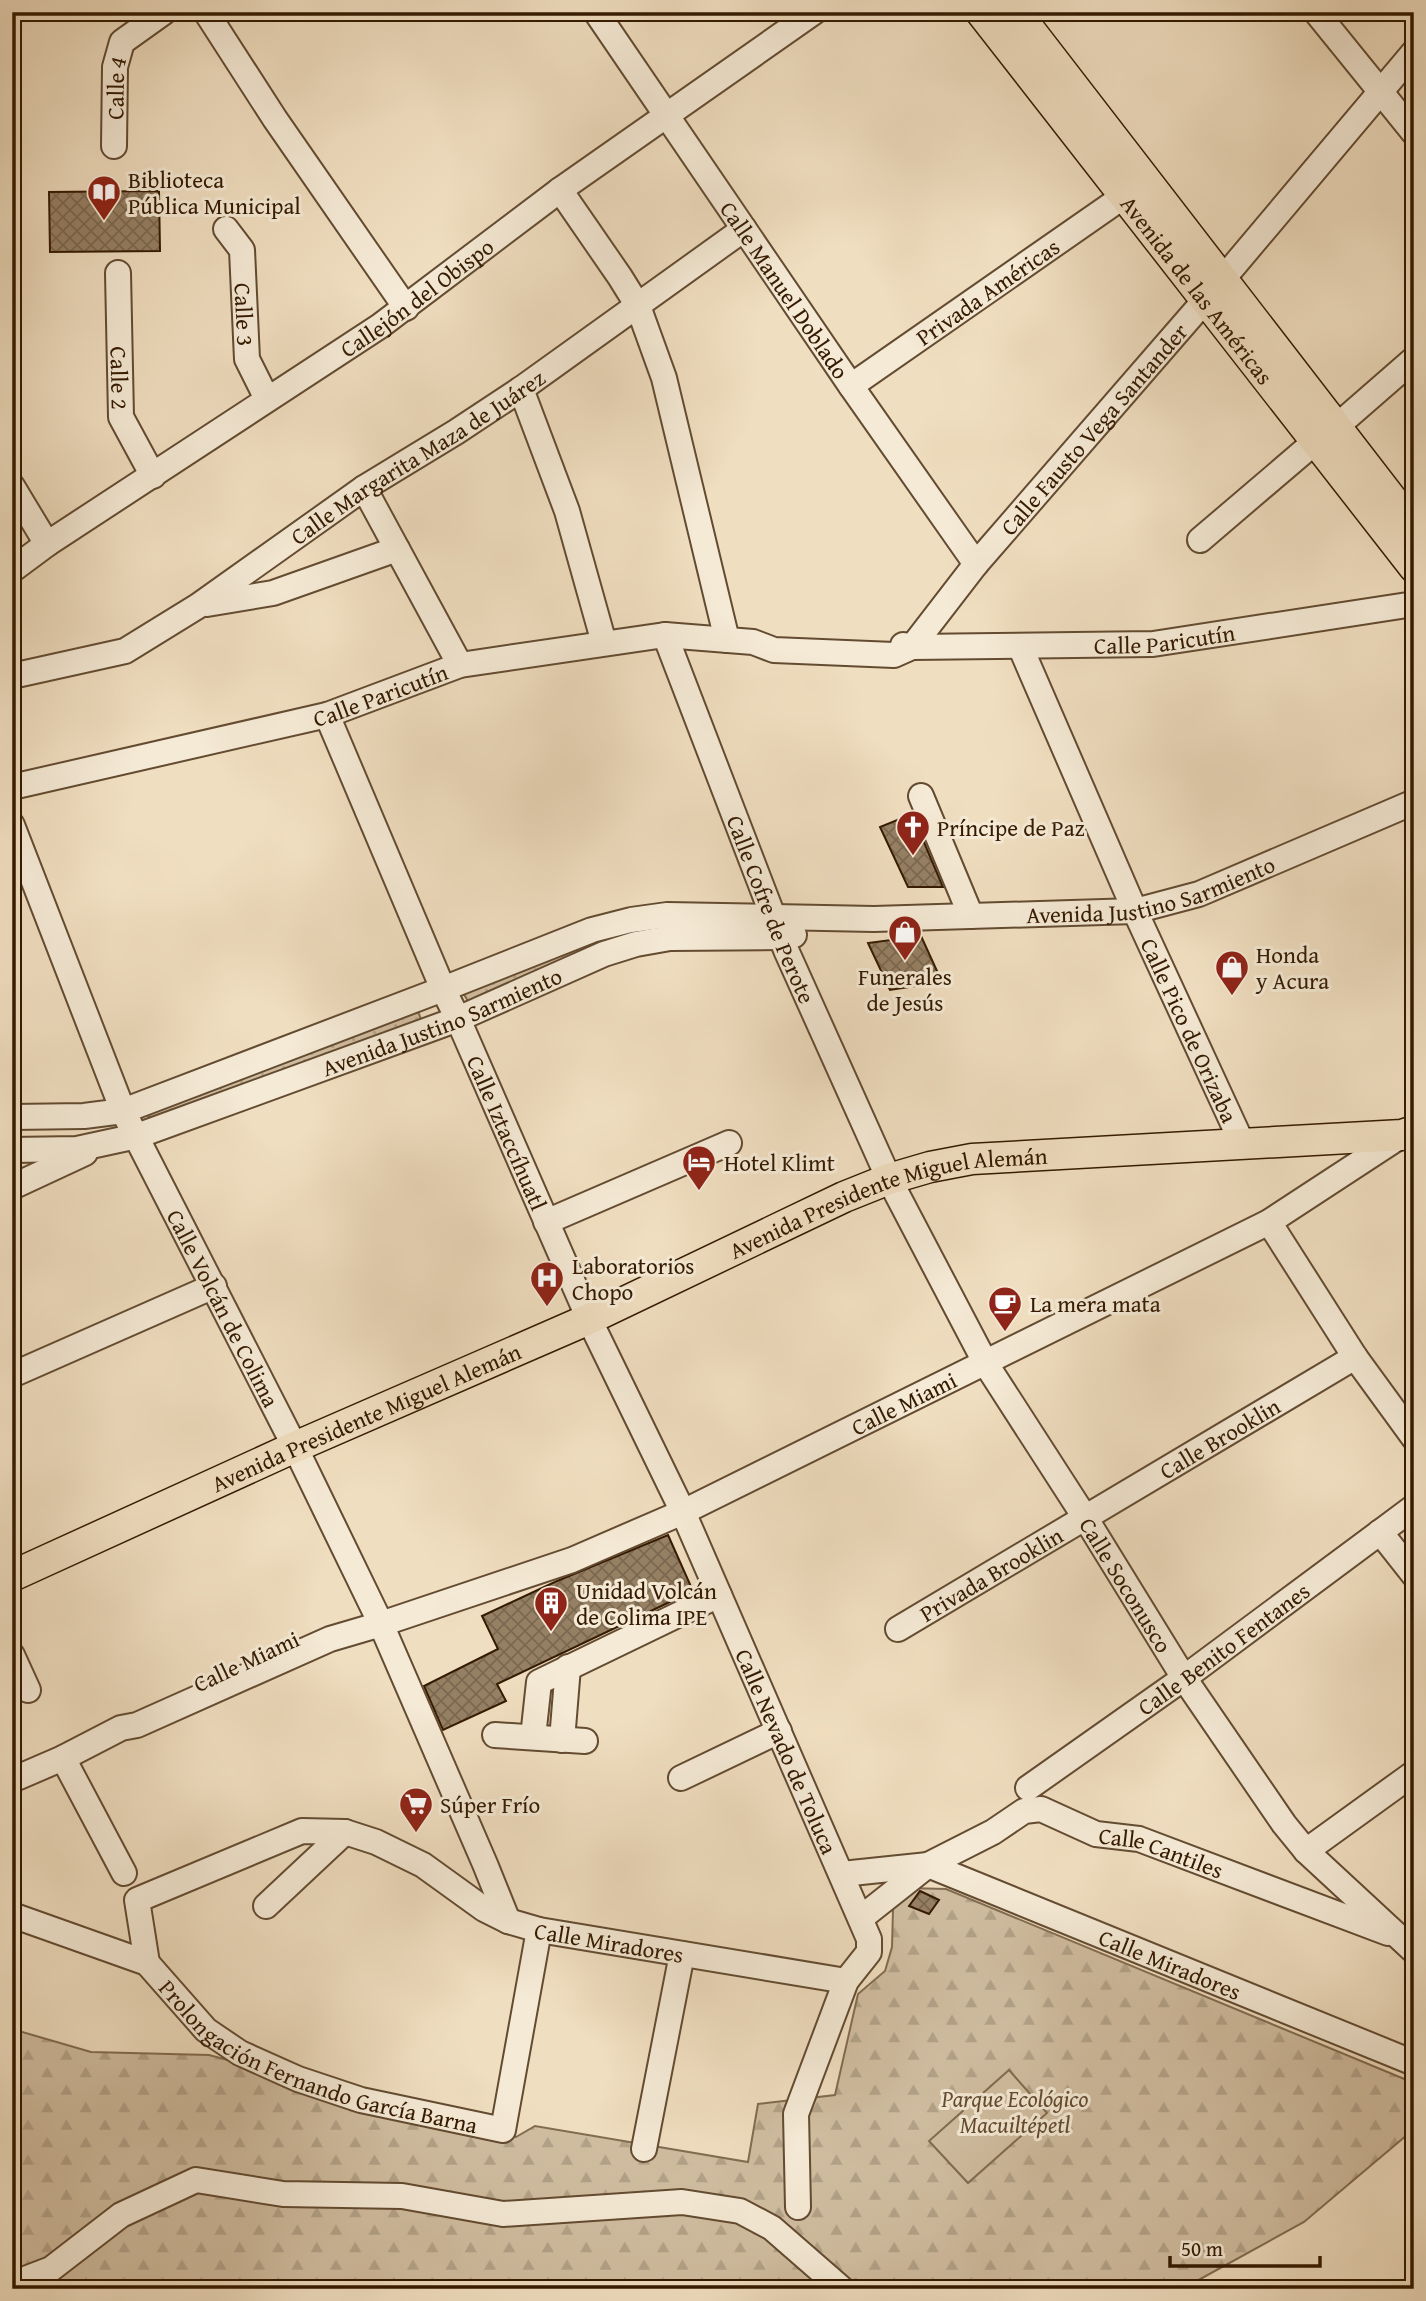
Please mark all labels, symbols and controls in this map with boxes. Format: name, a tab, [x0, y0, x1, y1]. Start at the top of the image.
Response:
street label: Calle 4	[98, 52, 134, 120]
place label: Biblioteca Pública Municipal	[128, 163, 301, 222]
library icon: Biblioteca Pública Municipal	[85, 173, 123, 222]
street label: Avenida de las Américas	[1113, 188, 1282, 391]
street label: Calle Manuel Doblado	[713, 194, 858, 385]
street label: Callejón del Obispo	[333, 230, 500, 365]
street label: Privada Américas	[909, 230, 1066, 353]
street label: Calle 3	[227, 282, 263, 347]
street label: Calle Fausto Vega Santander	[992, 315, 1195, 542]
street label: Calle 2	[103, 346, 137, 410]
street label: Calle Margarita Maza de Juárez	[283, 361, 551, 552]
street label: Calle Paricutín	[1094, 615, 1237, 661]
street label: Calle Paricutín	[310, 655, 452, 734]
church icon: Príncipe de Paz	[894, 808, 932, 857]
street label: Calle Cofre de Perote	[719, 810, 824, 1008]
place label: Príncipe de Paz	[937, 811, 1085, 844]
street label: Avenida Justino Sarmiento	[1026, 847, 1280, 931]
shop icon: Funerales de Jesús	[886, 913, 924, 962]
street label: Calle Pico de Orizaba	[1133, 932, 1247, 1128]
place label: Honda y Acura	[1255, 938, 1329, 997]
shop icon: Honda y Acura	[1213, 948, 1251, 997]
street label: Avenida Justino Sarmiento	[317, 958, 567, 1084]
place label: Funerales de Jesús	[858, 960, 952, 1019]
street label: Calle Iztaccíhuatl	[459, 1050, 556, 1215]
street label: Avenida Presidente Miguel Alemán	[723, 1138, 1048, 1266]
hotel icon: Hotel Klimt	[680, 1143, 718, 1192]
place label: Hotel Klimt	[724, 1146, 835, 1179]
street label: Calle Volcán de Colima	[159, 1203, 288, 1413]
place label: Laboratorios Chopo	[572, 1249, 695, 1308]
hospital icon: Laboratorios Chopo	[528, 1259, 566, 1308]
cafe icon: La mera mata	[986, 1284, 1024, 1333]
place label: La mera mata	[1030, 1287, 1161, 1320]
street label: Avenida Presidente Miguel Alemán	[206, 1334, 526, 1500]
street label: Calle Miami	[845, 1363, 962, 1443]
street label: Calle Brooklin	[1153, 1389, 1286, 1487]
street label: Calle Soconusco	[1072, 1511, 1181, 1659]
street label: Privada Brooklin	[913, 1518, 1069, 1629]
place label: Unidad Volcán de Colima IPE	[576, 1574, 717, 1633]
street label: Calle Benito Fentanes	[1130, 1574, 1316, 1723]
building icon: Unidad Volcán de Colima IPE	[532, 1584, 570, 1633]
street label: Calle Miami	[188, 1622, 304, 1700]
street label: Calle Nevado de Toluca	[728, 1643, 846, 1859]
supermarket icon: Súper Frío	[397, 1785, 435, 1834]
place label: Súper Frío	[440, 1788, 540, 1821]
street label: Calle Cantiles	[1097, 1818, 1228, 1886]
street label: Calle Miradores	[532, 1913, 686, 1970]
street label: Calle Miradores	[1094, 1920, 1246, 2007]
street label: Prolongación Fernando García Barna	[152, 1972, 481, 2141]
park label: Parque Ecológico Macuiltépetl	[941, 2082, 1089, 2141]
scale bar	[1170, 2224, 1321, 2268]
text: 50 m	[1181, 2233, 1223, 2264]

